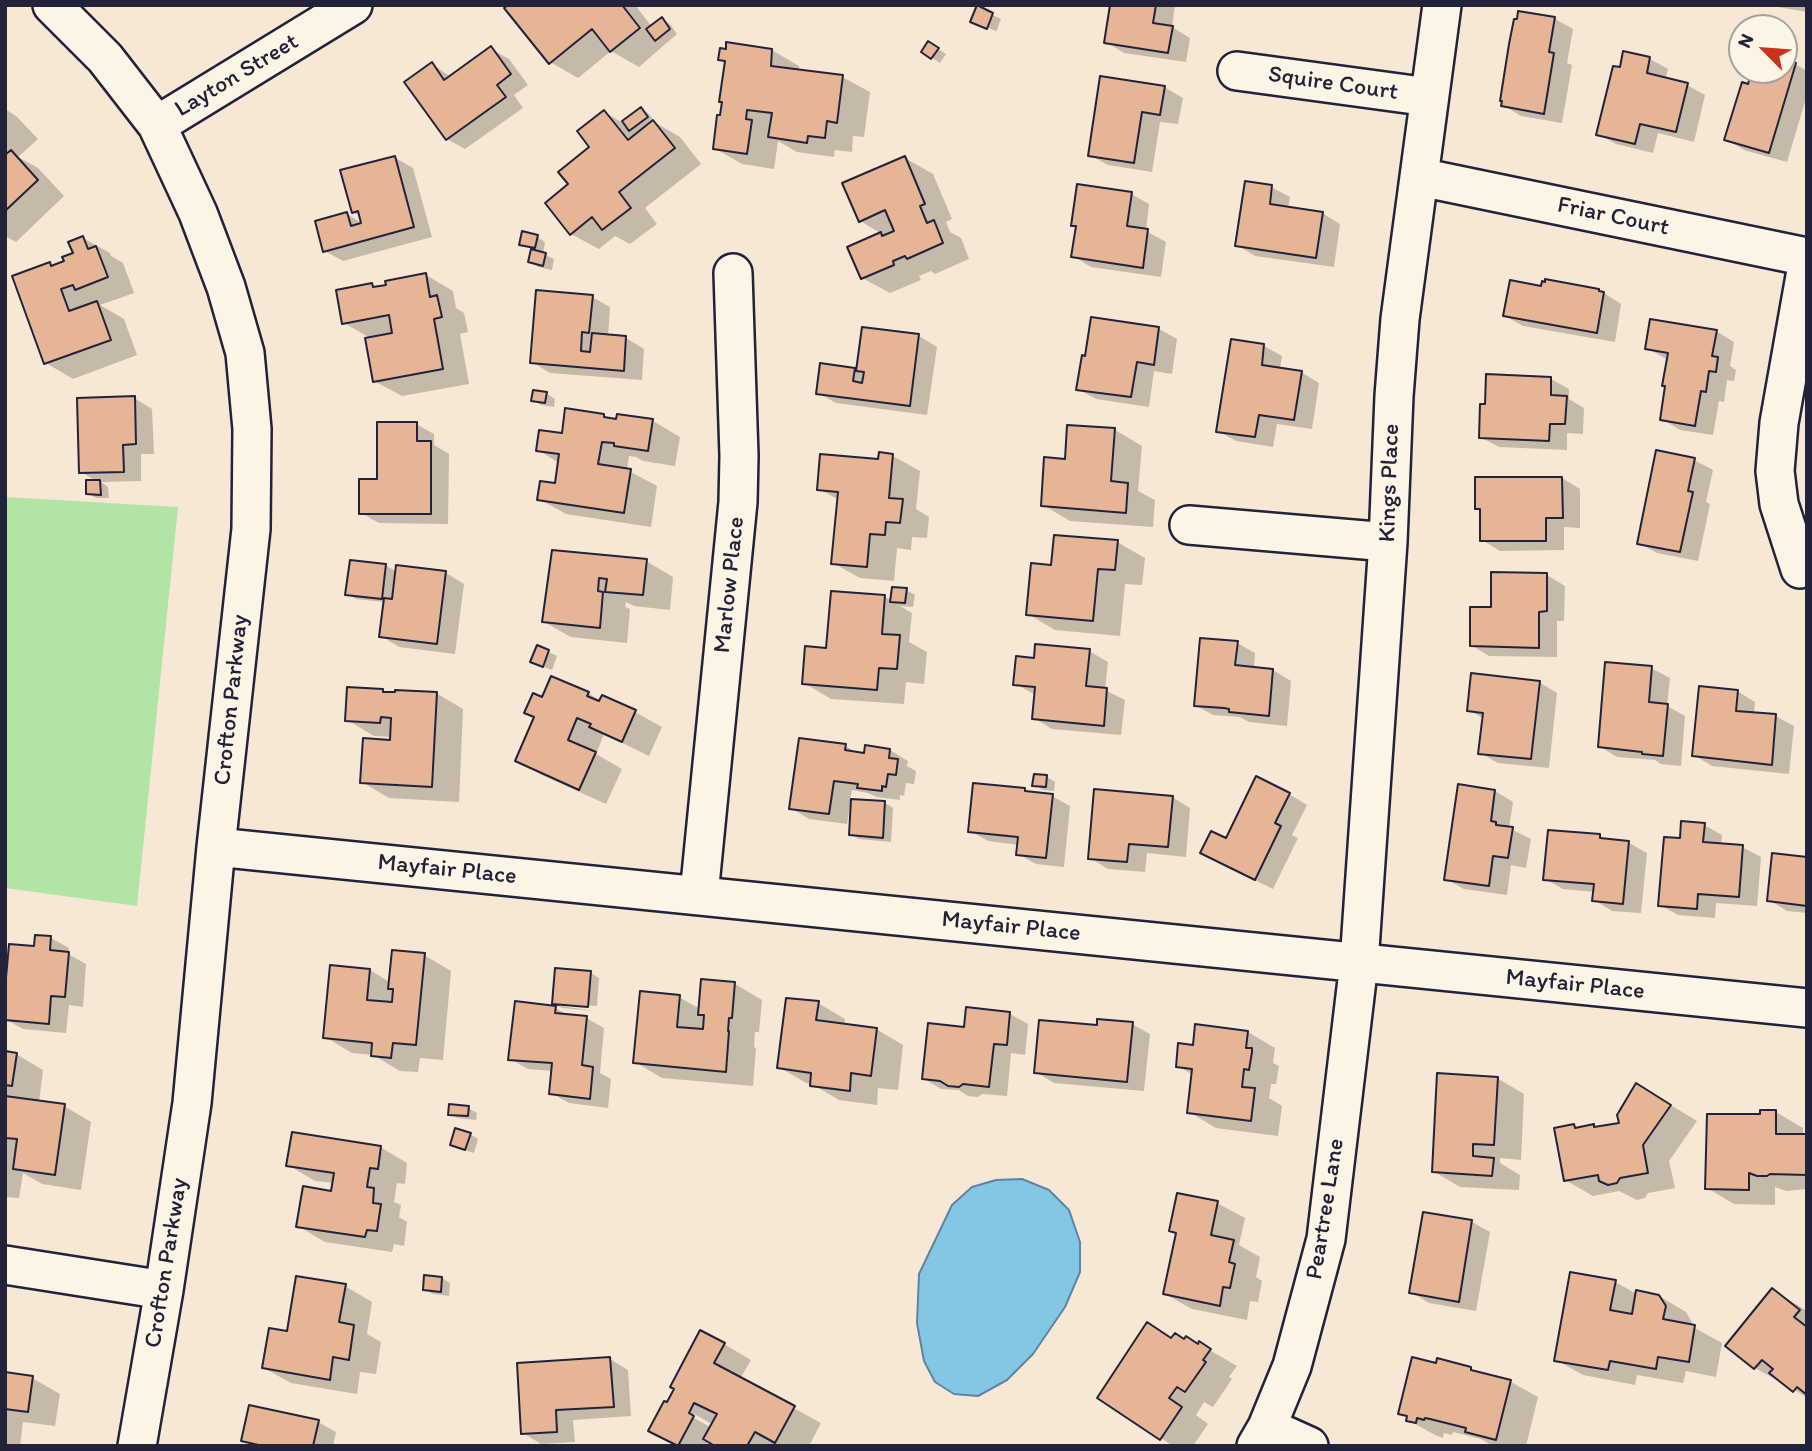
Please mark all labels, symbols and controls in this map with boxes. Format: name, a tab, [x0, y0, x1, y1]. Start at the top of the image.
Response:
north arrow	[1728, 14, 1798, 84]
street label: Layton Street	[170, 28, 304, 124]
text: N	[1732, 30, 1758, 51]
street label: Squire Court	[1266, 61, 1400, 107]
street label: Friar Court	[1555, 191, 1671, 243]
street label: Kings Place	[1374, 423, 1406, 543]
street label: Marlow Place	[709, 515, 751, 655]
street label: Crofton Parkway	[209, 613, 255, 787]
street label: Mayfair Place	[376, 848, 518, 892]
street label: Mayfair Place	[940, 905, 1082, 949]
street label: Mayfair Place	[1504, 963, 1646, 1007]
street label: Peartree Lane	[1301, 1136, 1351, 1282]
street label: Crofton Parkway	[139, 1176, 195, 1350]

